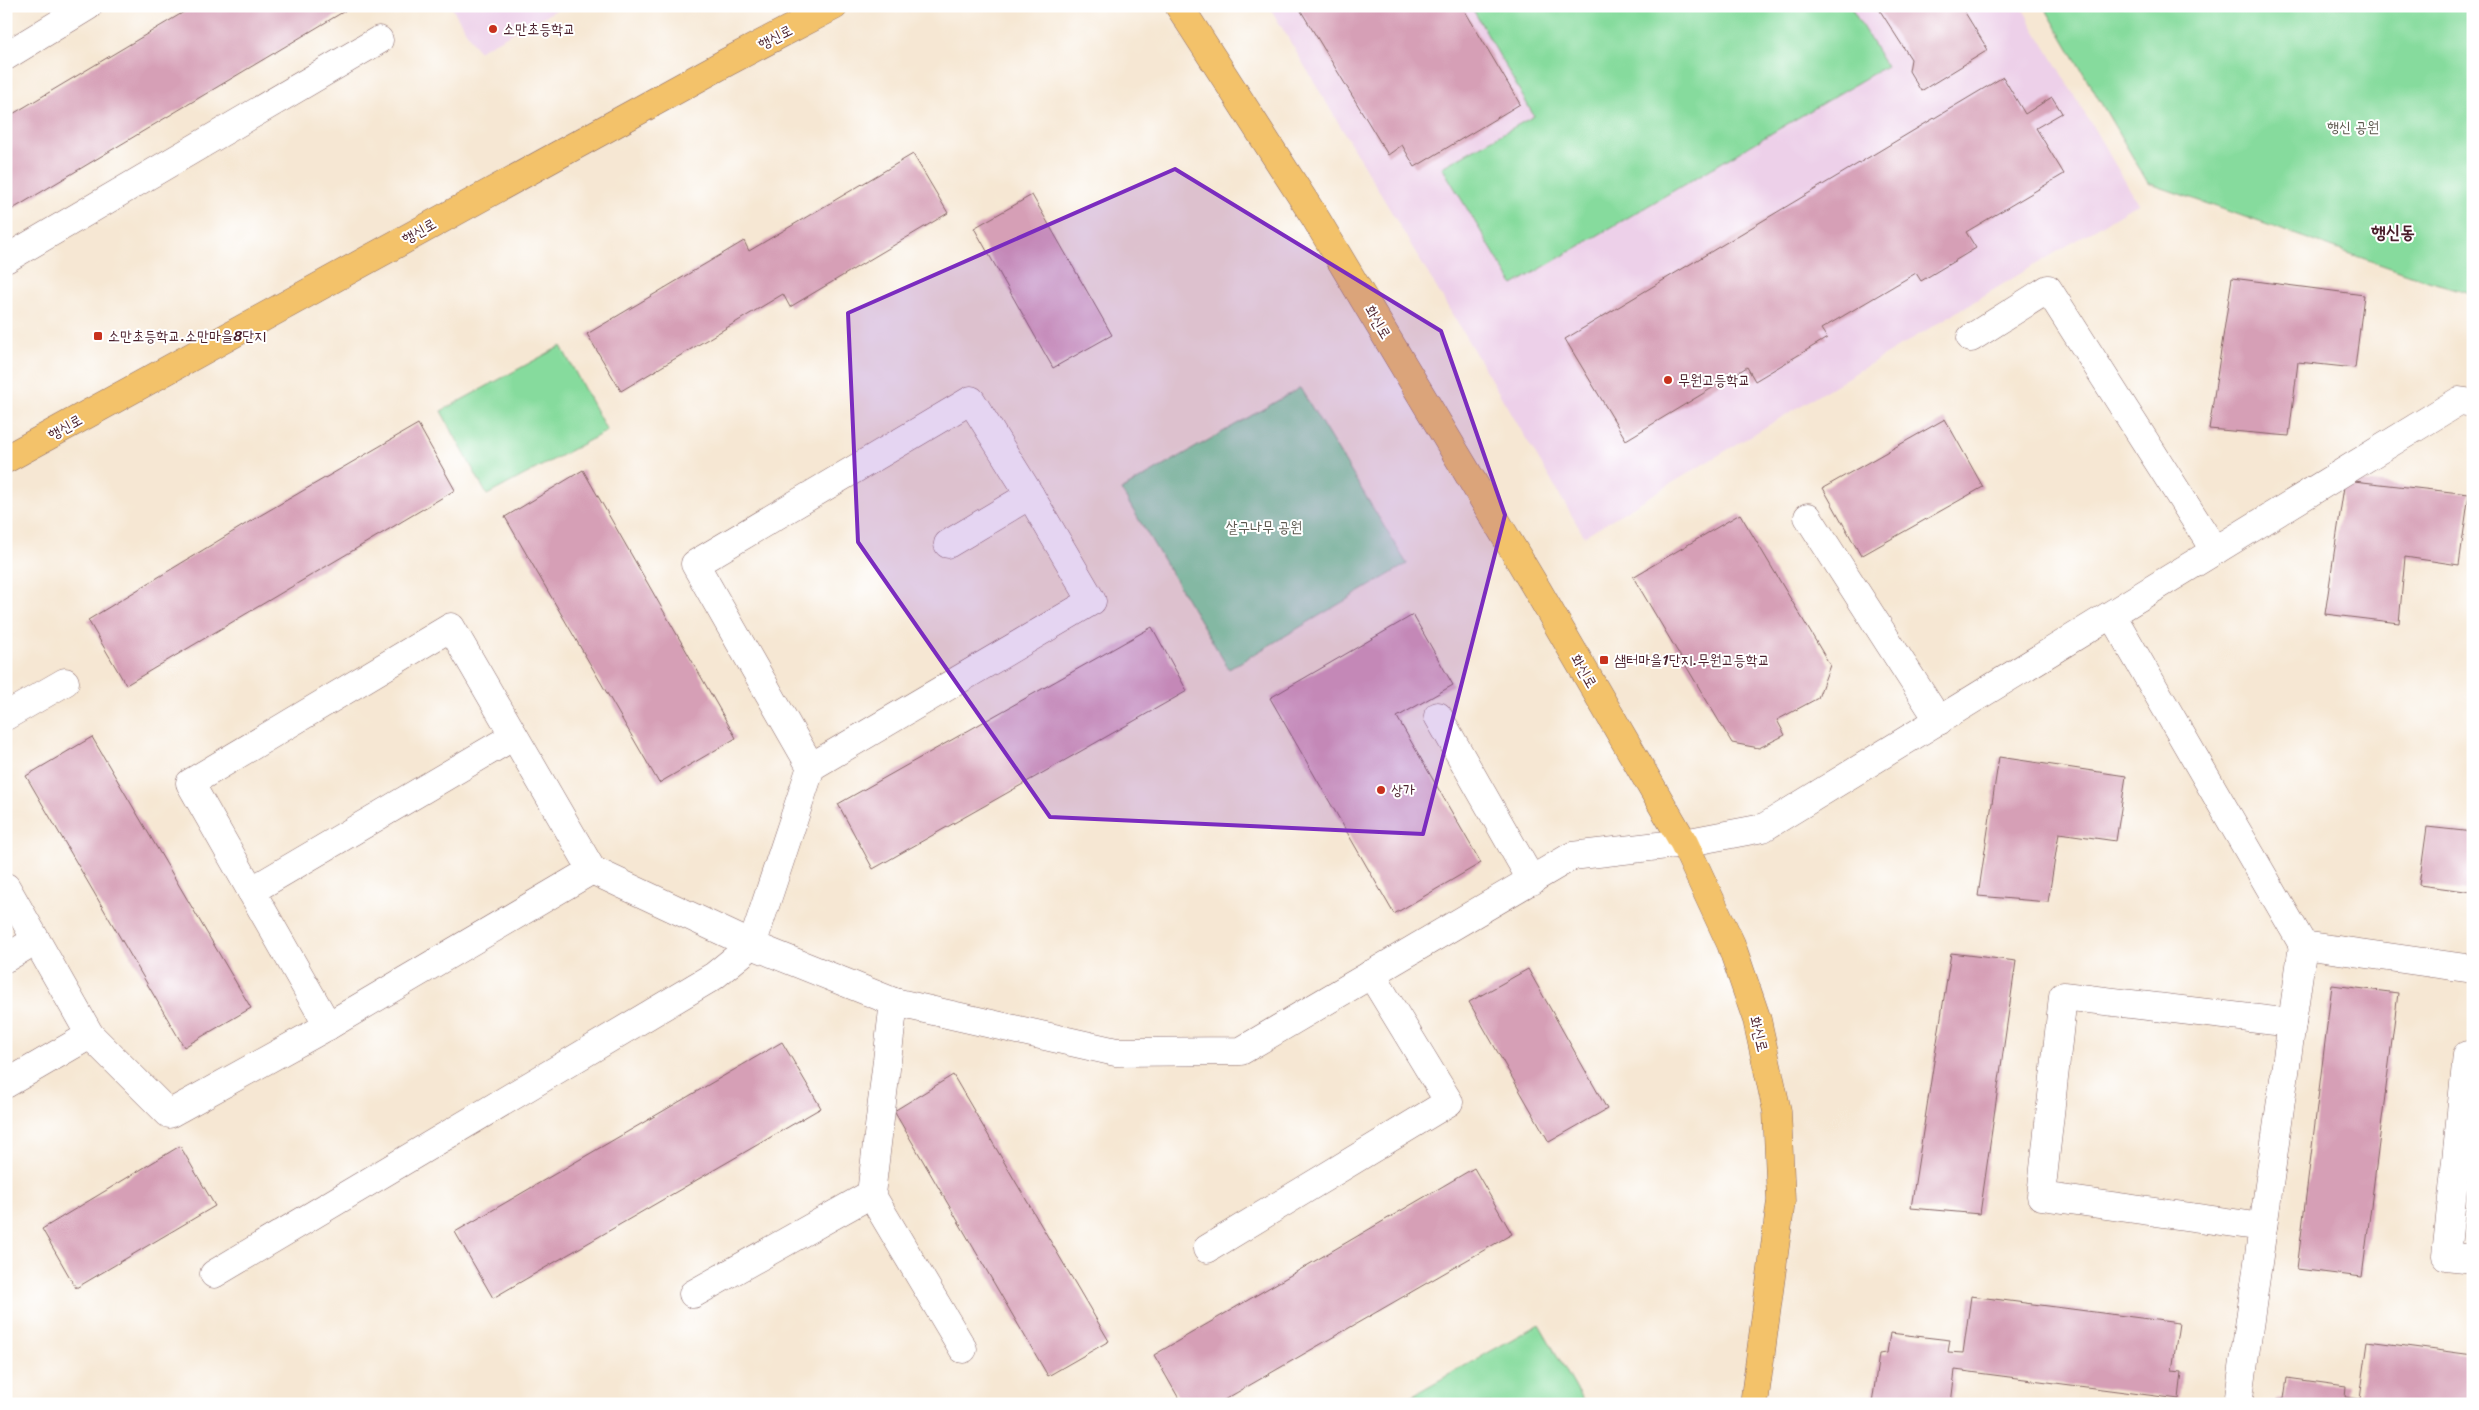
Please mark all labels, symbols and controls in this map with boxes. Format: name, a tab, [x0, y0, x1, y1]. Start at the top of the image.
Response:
place label: 소만초등학교	[503, 16, 575, 42]
street label: 행신로	[753, 17, 797, 57]
marker: 소만초등학교	[487, 23, 499, 35]
park label: 행신 공원	[2327, 114, 2379, 140]
street label: 행신로	[397, 211, 441, 251]
district label: 행신동	[2370, 216, 2415, 248]
street label: 화신로	[1358, 300, 1398, 344]
place label: 소만초등학교.소만마을8단지	[108, 323, 266, 349]
marker: 소만초등학교.소만마을8단지	[92, 330, 104, 342]
place label: 무원고등학교	[1678, 367, 1750, 393]
marker: 무원고등학교	[1662, 374, 1674, 386]
street label: 행신로	[43, 407, 87, 447]
park label: 살구나무 공원	[1226, 514, 1302, 540]
place label: 샘터마을1단지.무원고등학교	[1614, 647, 1770, 673]
street label: 화신로	[1564, 649, 1604, 693]
marker: 샘터마을1단지.무원고등학교	[1598, 654, 1610, 666]
place label: 상가	[1391, 777, 1415, 803]
marker: 상가	[1375, 784, 1387, 796]
street label: 화신로	[1742, 1013, 1776, 1055]

